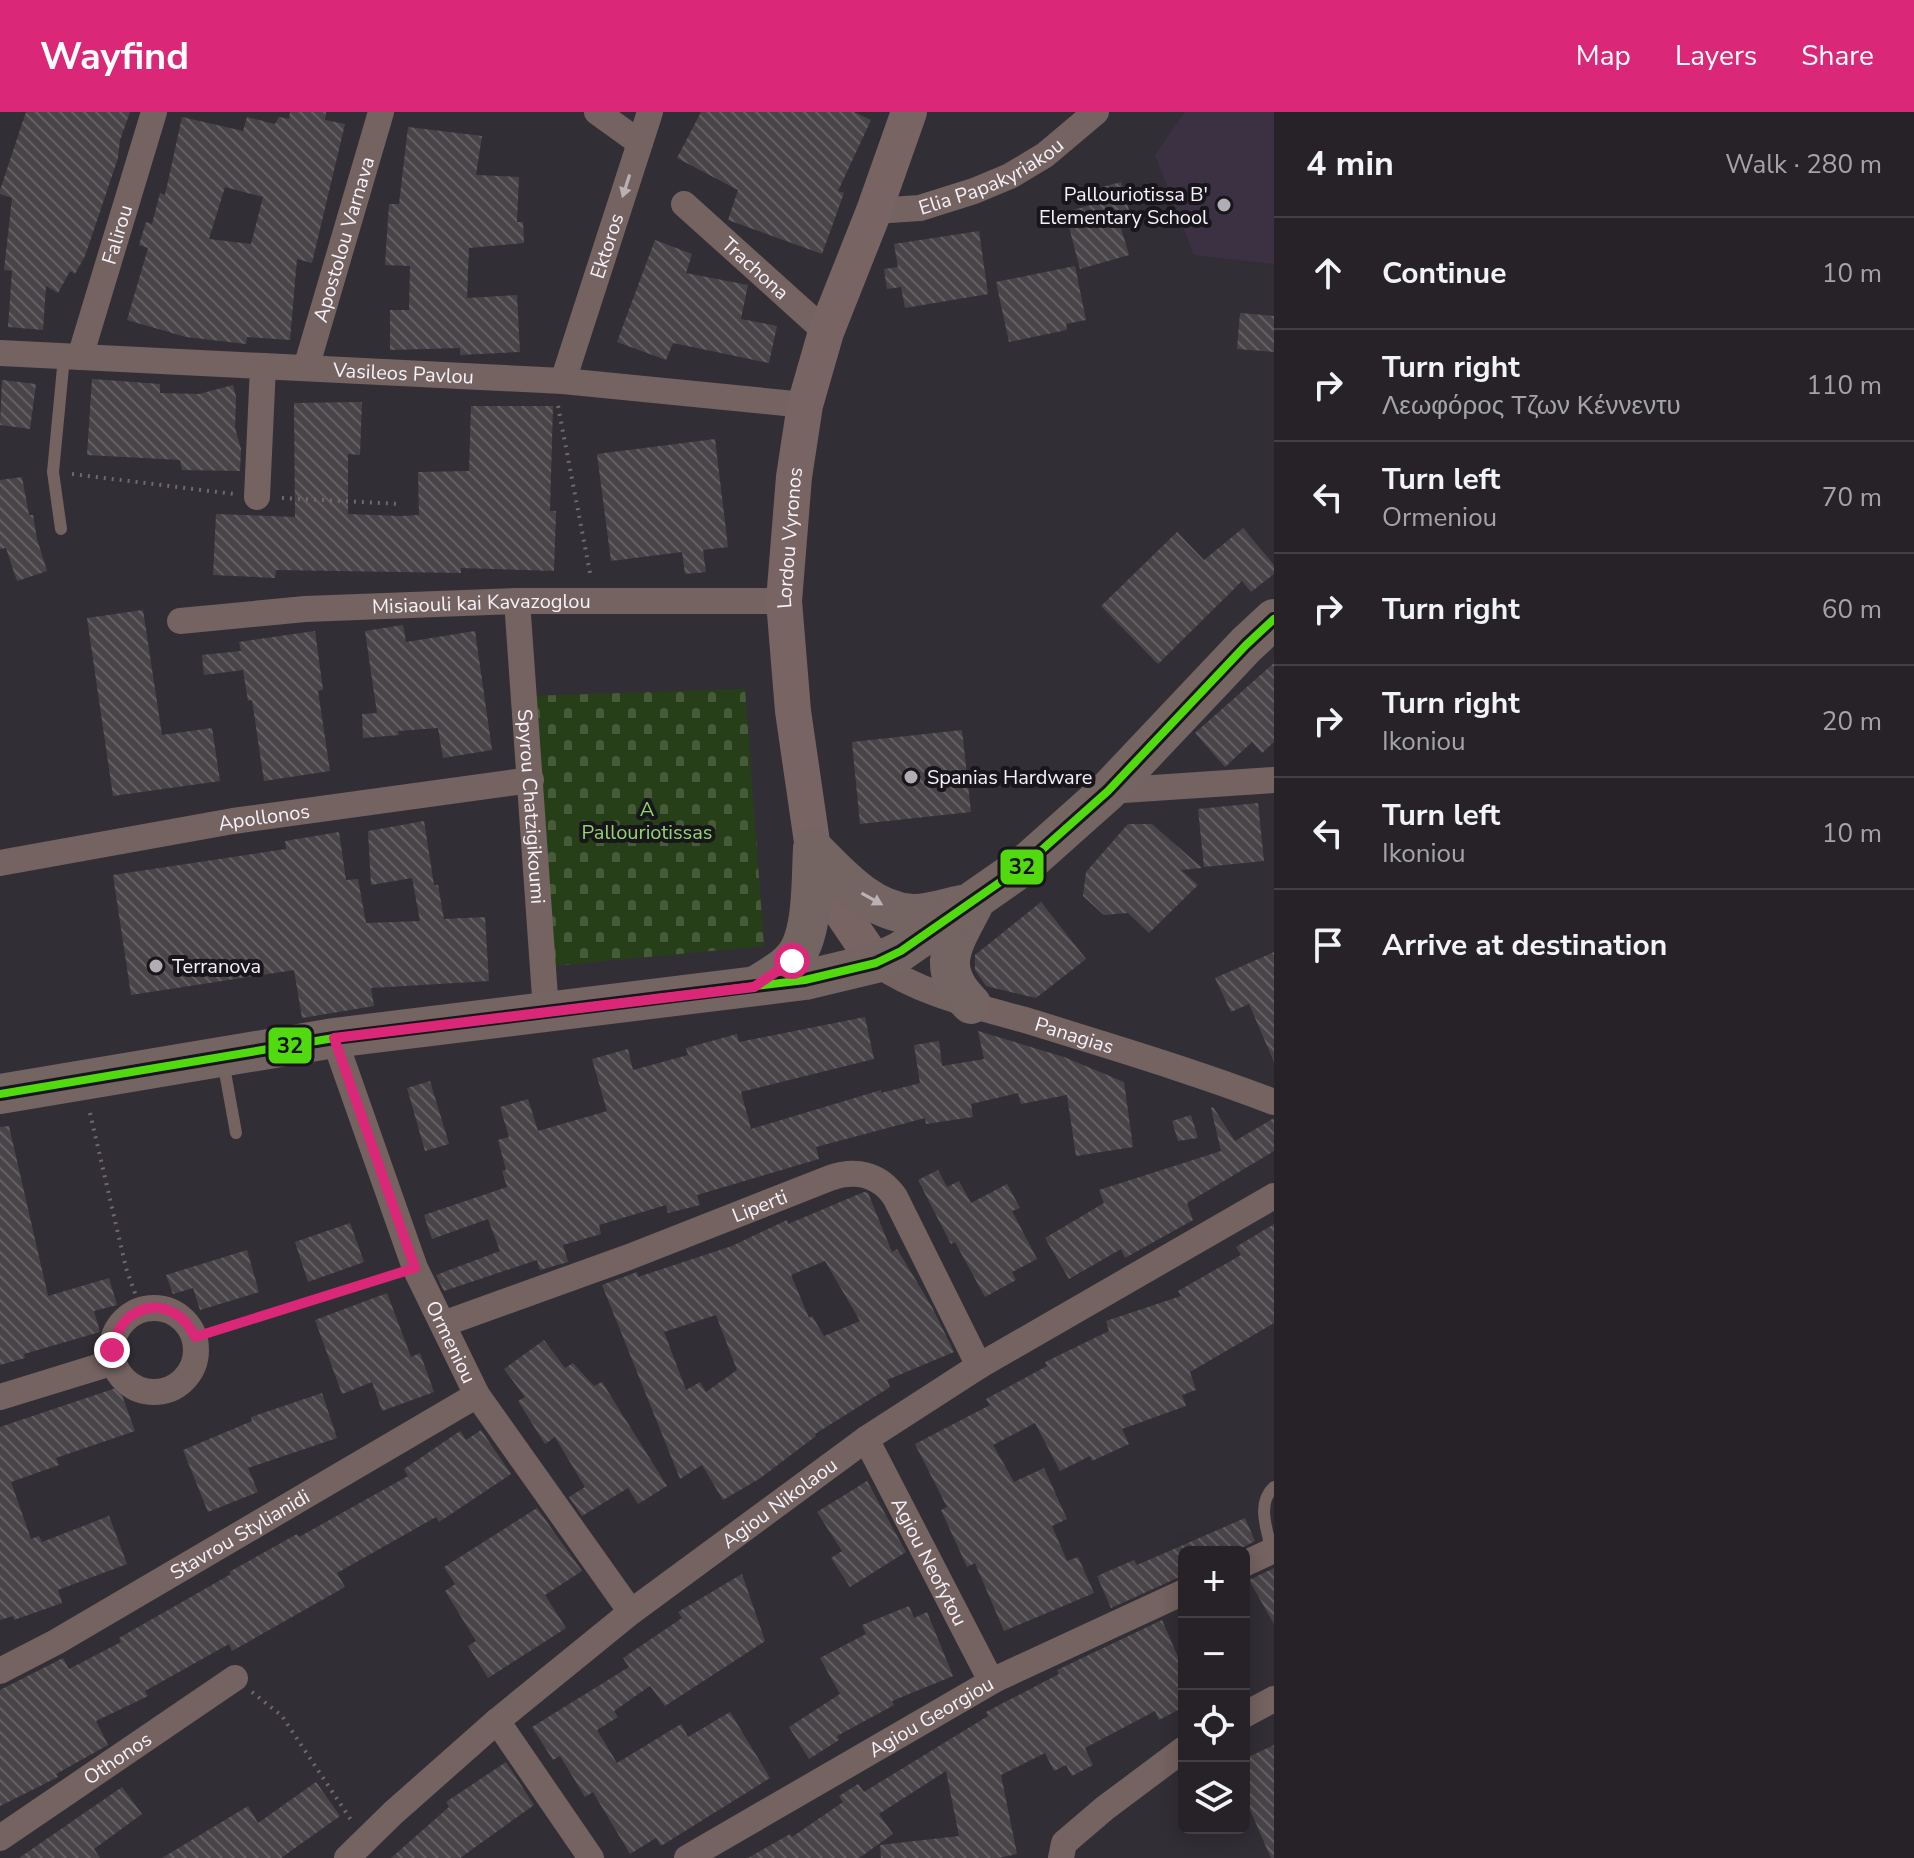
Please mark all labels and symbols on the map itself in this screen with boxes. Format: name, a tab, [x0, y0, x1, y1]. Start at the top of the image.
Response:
street label: Elia Papakyriakou	[915, 132, 1070, 222]
street label: Apostolou Varnava	[307, 154, 381, 326]
one-way arrow	[619, 174, 632, 198]
place label: Pallouriotissa B' Elementary School	[1039, 181, 1208, 231]
marker: Pallouriotissa B' Elementary School	[1215, 196, 1233, 214]
street label: Falirou	[96, 201, 139, 268]
street label: Ektoros	[584, 210, 630, 282]
street label: Trachona	[716, 231, 794, 306]
street label: Vasileos Pavlou	[331, 357, 475, 391]
street label: Lordou Vyronos	[771, 465, 809, 610]
street label: Misiaouli kai Kavazoglou	[371, 588, 591, 620]
street label: Spyrou Chatzigikoumi	[511, 708, 551, 905]
place label: Spanias Hardware	[927, 764, 1092, 791]
marker: Spanias Hardware	[902, 768, 920, 786]
park label: A Pallouriotissas	[582, 796, 712, 846]
street label: Apollonos	[216, 798, 312, 837]
line badge: 32	[999, 848, 1045, 886]
text: 32	[1009, 852, 1035, 882]
one-way arrow	[861, 892, 883, 906]
route start	[774, 943, 810, 979]
place label: Terranova	[172, 953, 261, 980]
marker: Terranova	[147, 957, 165, 975]
street label: Panagias	[1031, 1011, 1117, 1061]
line badge: 32	[267, 1026, 313, 1065]
text: 32	[277, 1031, 303, 1061]
street label: Liperti	[728, 1183, 791, 1229]
street label: Ormeniou	[419, 1296, 482, 1388]
route end	[94, 1332, 130, 1368]
street label: Agiou Nikolaou	[716, 1452, 843, 1555]
street label: Stavrou Stylianidi	[165, 1483, 315, 1586]
street label: Agiou Neofytou	[885, 1493, 973, 1631]
street label: Agiou Georgiou	[864, 1670, 999, 1764]
street label: Othonos	[78, 1726, 157, 1791]

